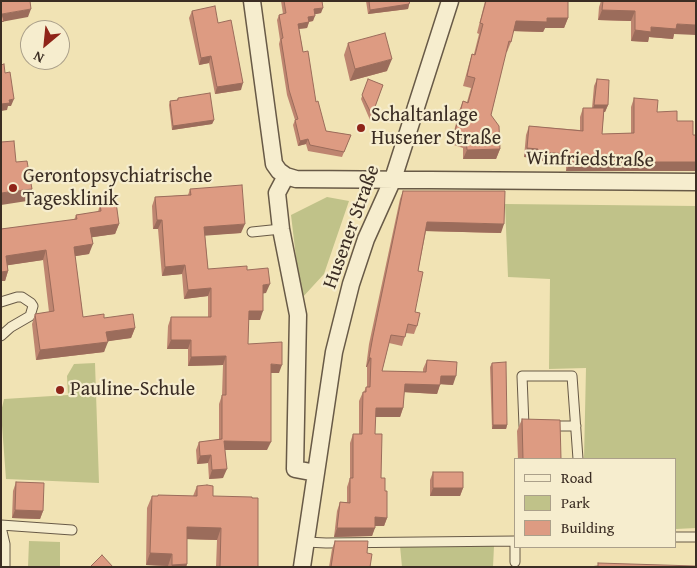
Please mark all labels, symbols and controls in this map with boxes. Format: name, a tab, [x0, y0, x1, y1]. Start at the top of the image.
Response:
north arrow	[20, 20, 70, 70]
text: N	[30, 46, 47, 68]
place label: Schaltanlage Husener Straße	[371, 104, 501, 151]
marker: Schaltanlage Husener Straße	[355, 122, 367, 134]
street label: Winfriedstraße	[526, 147, 654, 173]
street label: Husener Straße	[318, 162, 386, 292]
place label: Gerontopsychiatrische Tagesklinik	[23, 165, 212, 212]
marker: Gerontopsychiatrische Tagesklinik	[7, 182, 19, 194]
place label: Pauline-Schule	[70, 378, 195, 402]
marker: Pauline-Schule	[54, 384, 66, 396]
legend	[514, 458, 677, 548]
text: Road	[561, 467, 592, 488]
text: Park	[561, 492, 590, 513]
text: Building	[561, 517, 614, 538]

